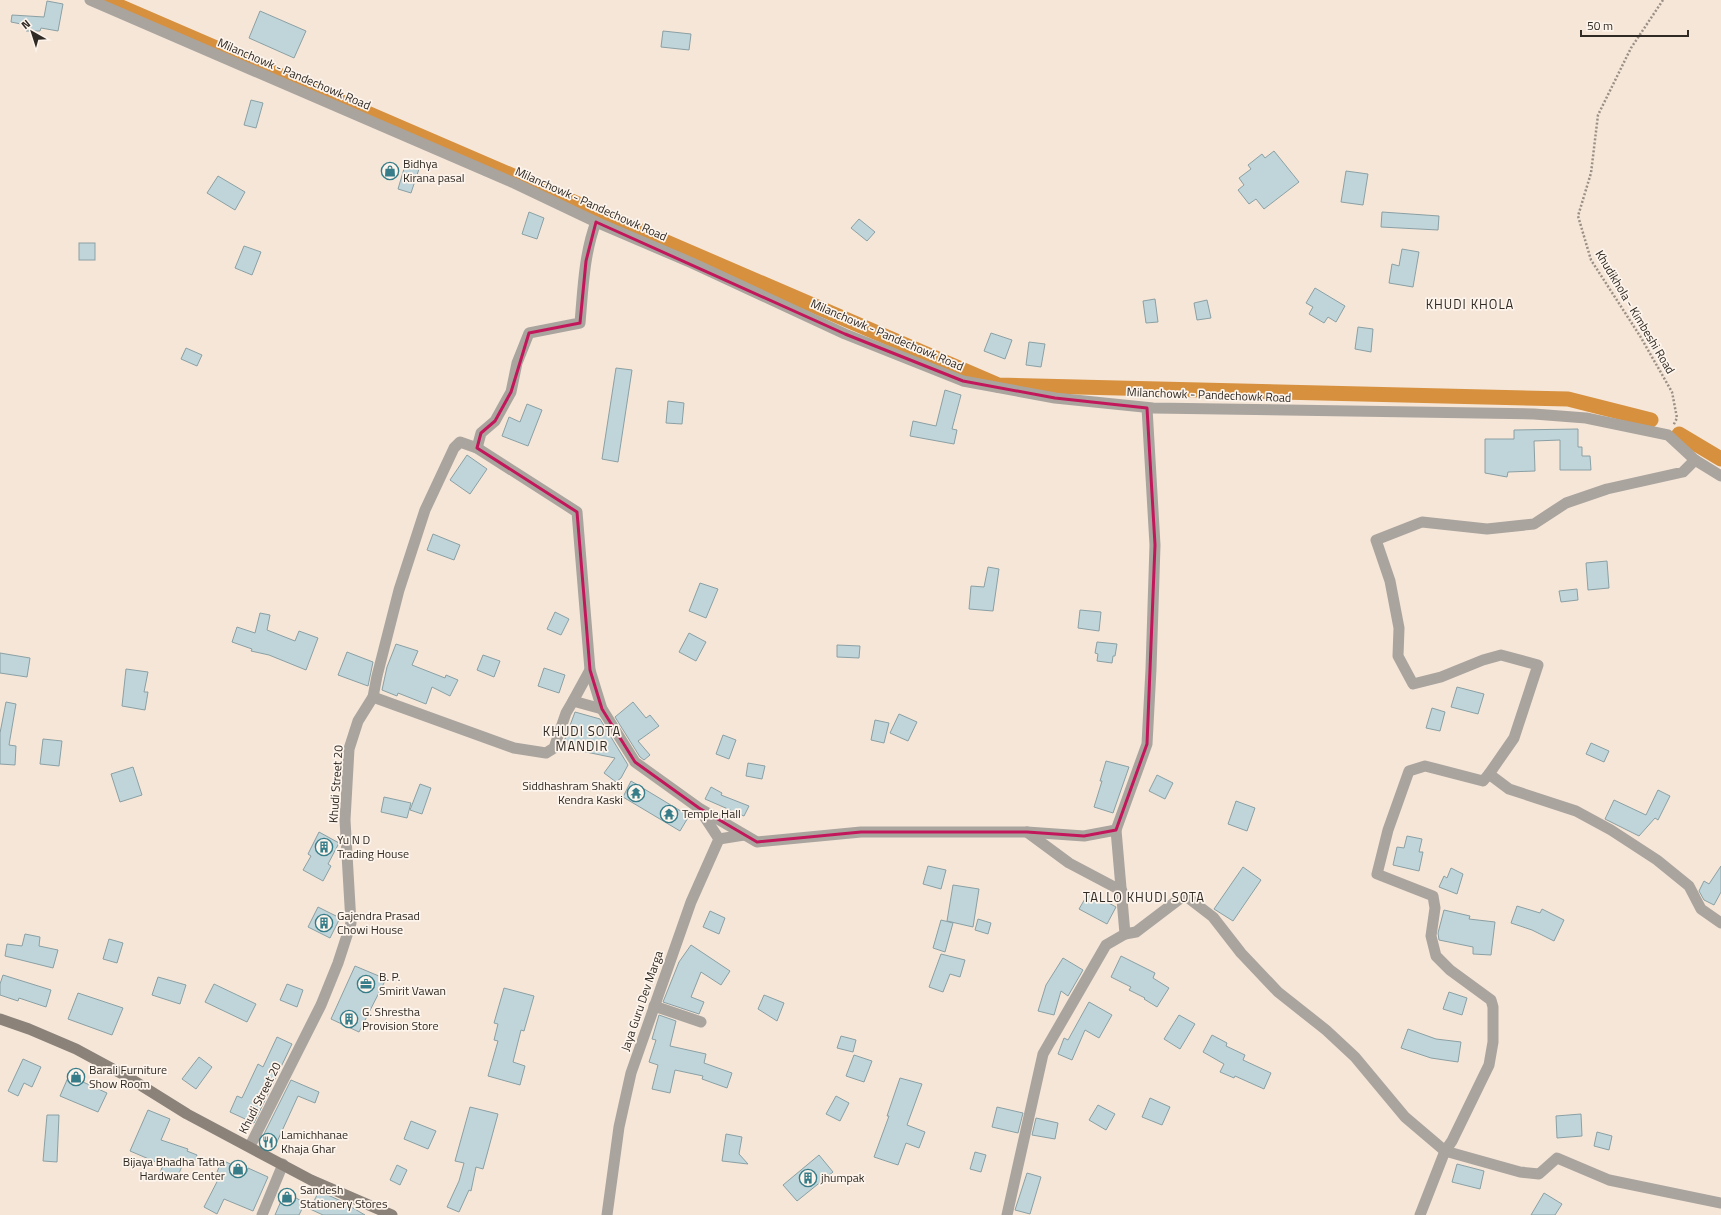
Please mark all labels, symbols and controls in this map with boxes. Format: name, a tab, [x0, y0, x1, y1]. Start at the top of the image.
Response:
north arrow	[12, 12, 52, 52]
scale bar	[1581, 12, 1688, 38]
text: N	[18, 16, 34, 33]
text: 50 m	[1587, 16, 1613, 35]
street label: Milanchowk - Pandechowk Road	[215, 33, 374, 114]
place label: Bidhya Kirana pasal	[403, 154, 464, 187]
shop icon: Bidhya Kirana pasal	[380, 161, 400, 181]
street label: Milanchowk - Pandechowk Road	[512, 161, 670, 246]
street label: Khudikhola - Kimbeshi Road	[1591, 246, 1680, 377]
street label: Milanchowk - Pandechowk Road	[808, 294, 967, 375]
district label: KHUDI KHOLA	[1426, 294, 1514, 314]
street label: Milanchowk - Pandechowk Road	[1126, 382, 1292, 407]
district label: KHUDI SOTA MANDIR	[543, 721, 621, 756]
street label: Khudi Street 20	[323, 744, 348, 824]
place label: Siddhashram Shakti Kendra Kaski	[522, 776, 623, 809]
temple icon: Siddhashram Shakti Kendra Kaski	[626, 783, 646, 803]
temple icon: Temple Hall	[659, 804, 679, 824]
place label: Temple Hall	[682, 804, 741, 823]
place label: Yu N D Trading House	[337, 830, 409, 863]
building icon: Yu N D Trading House	[314, 837, 334, 857]
district label: TALLO KHUDI SOTA	[1083, 887, 1205, 907]
place label: Gajendra Prasad Chowi House	[337, 906, 420, 939]
building icon: Gajendra Prasad Chowi House	[314, 913, 334, 933]
street label: Jaya Guru Dev Marga	[615, 948, 668, 1054]
place label: B. P. Smirit Vawan	[379, 967, 446, 1000]
office icon: B. P. Smirit Vawan	[356, 974, 376, 994]
place label: G. Shrestha Provision Store	[362, 1002, 438, 1035]
building icon: G. Shrestha Provision Store	[339, 1009, 359, 1029]
street label: Khudi Street 20	[233, 1058, 286, 1137]
place label: Barali Furniture Show Room	[89, 1060, 167, 1093]
shop icon: Barali Furniture Show Room	[66, 1067, 86, 1087]
place label: Lamichhanae Khaja Ghar	[281, 1125, 348, 1158]
restaurant icon: Lamichhanae Khaja Ghar	[258, 1132, 278, 1152]
place label: Bijaya Bhadha Tatha Hardware Center	[123, 1152, 225, 1185]
shop icon: Bijaya Bhadha Tatha Hardware Center	[228, 1159, 248, 1179]
building icon: jhumpak	[798, 1168, 818, 1188]
place label: jhumpak	[820, 1168, 865, 1187]
place label: Sandesh Stationery Stores	[300, 1180, 388, 1213]
shop icon: Sandesh Stationery Stores	[277, 1187, 297, 1207]

